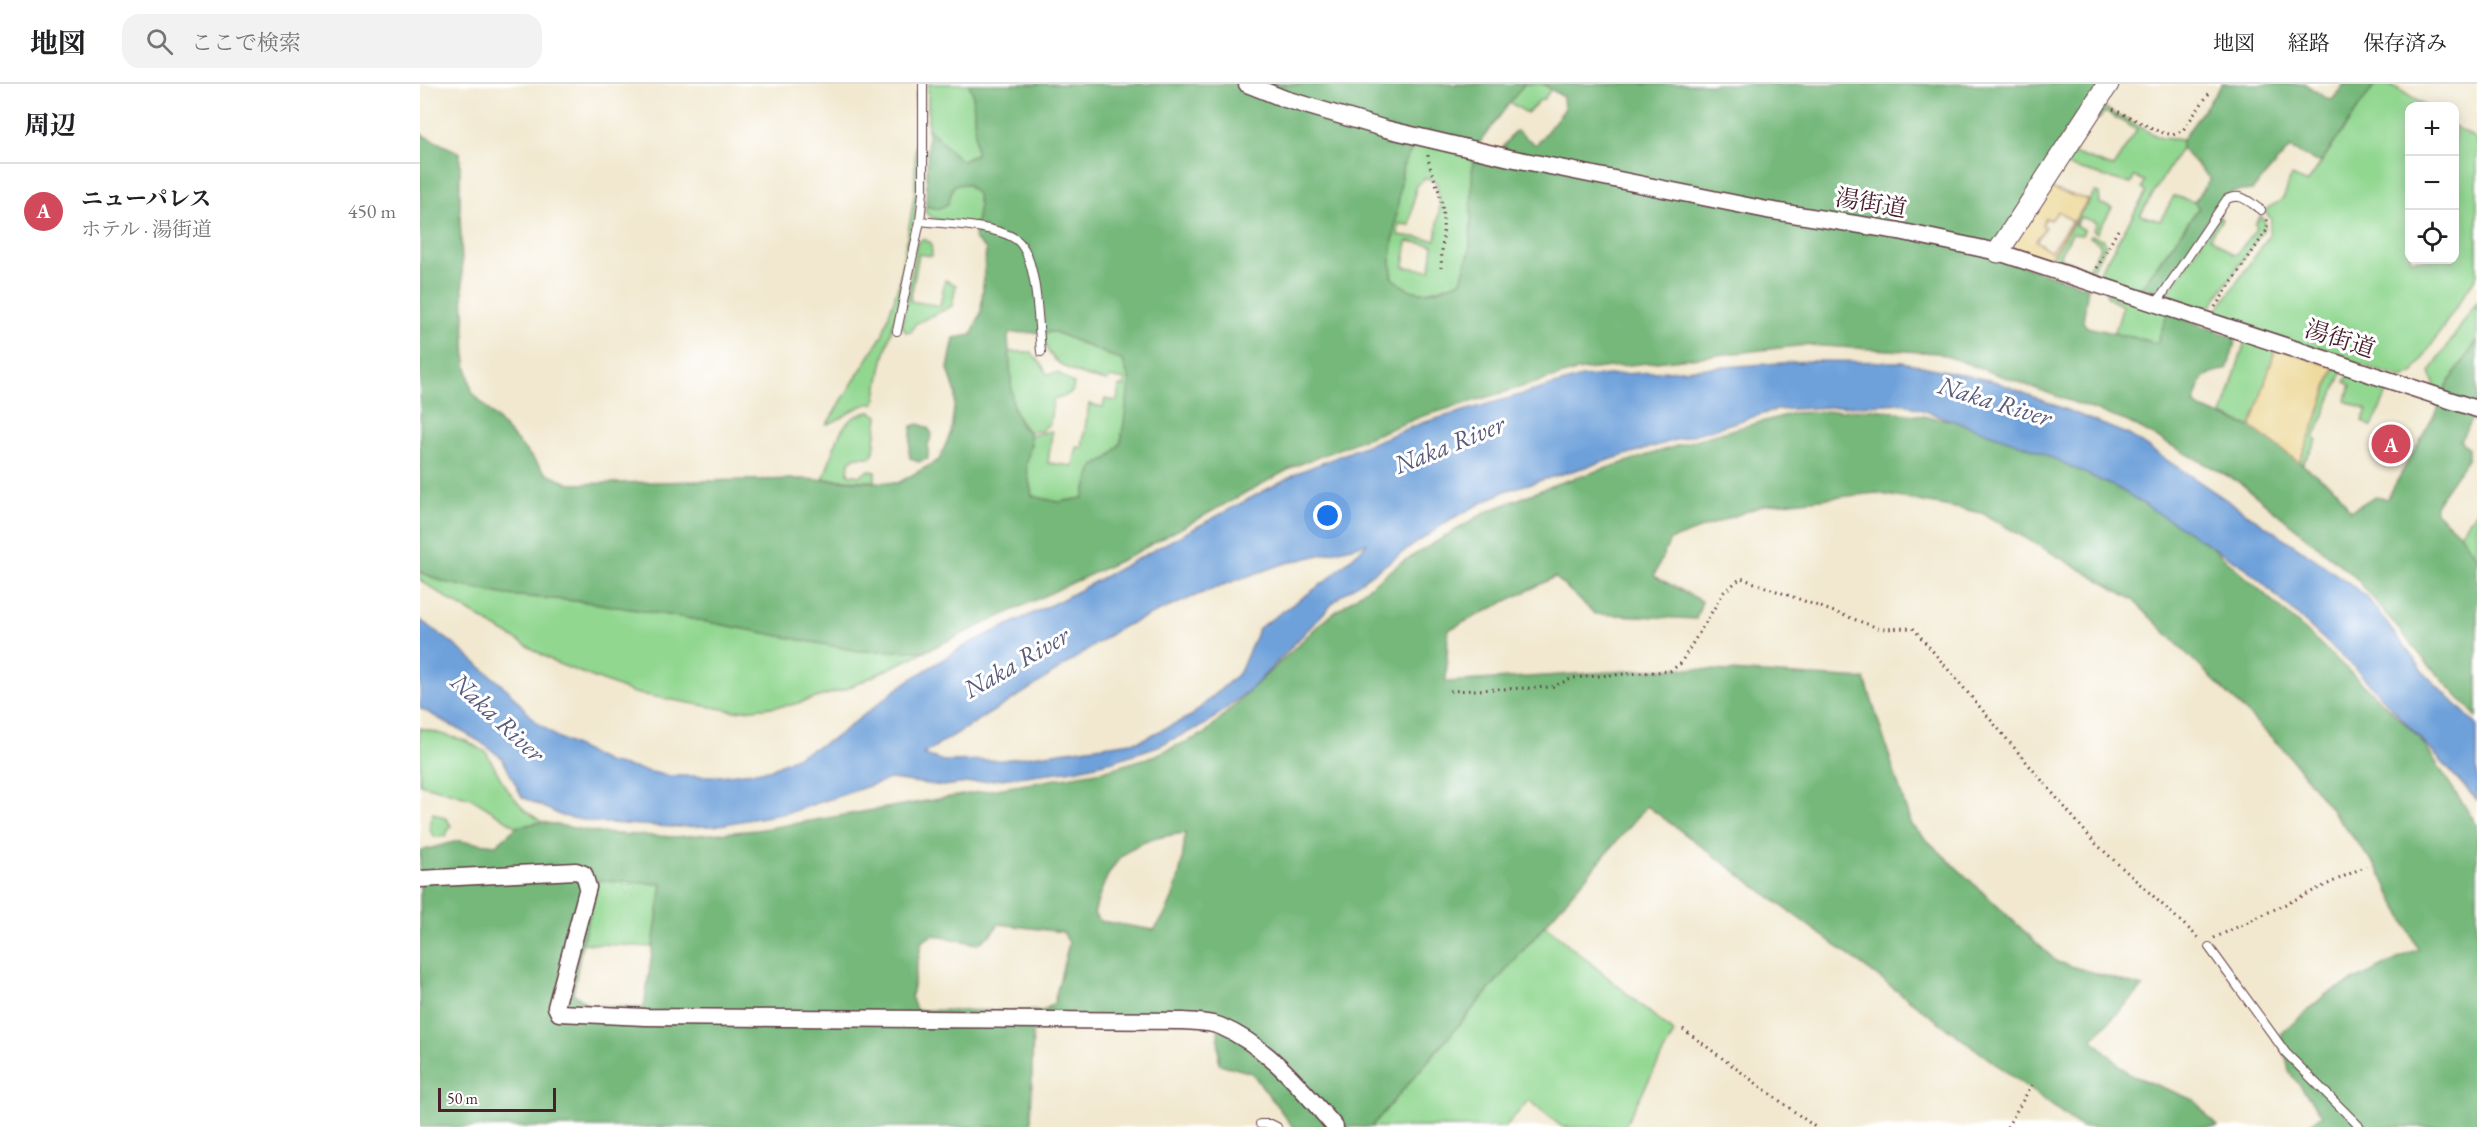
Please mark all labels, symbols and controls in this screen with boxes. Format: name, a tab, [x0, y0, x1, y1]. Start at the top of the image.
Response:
search box	[122, 14, 542, 68]
text: 地図	[30, 25, 86, 61]
icon: search	[143, 25, 176, 58]
text: ここで検索	[191, 28, 301, 57]
text: 地図	[2213, 29, 2255, 56]
text: 経路	[2288, 29, 2330, 56]
text: 保存済み	[2363, 29, 2447, 56]
map controls	[2405, 102, 2459, 264]
button: +	[2405, 102, 2459, 156]
text: 周辺	[24, 108, 76, 142]
button: −	[2405, 156, 2459, 210]
street label: 湯街道	[1833, 181, 1909, 224]
text: ニューパレス	[81, 184, 211, 213]
text: A	[36, 198, 51, 224]
text: 450 m	[348, 198, 396, 224]
button: locate	[2405, 210, 2459, 264]
text: ホテル · 湯街道	[81, 216, 212, 242]
street label: 湯街道	[2301, 313, 2379, 364]
water label: Naka River	[1933, 367, 2057, 435]
water label: Naka River	[1387, 406, 1511, 482]
pin: A	[2372, 422, 2410, 466]
your location	[1313, 501, 1342, 530]
water label: Naka River	[956, 617, 1076, 706]
water label: Naka River	[443, 664, 553, 770]
scale bar	[438, 1085, 556, 1112]
text: 50 m	[447, 1088, 478, 1109]

